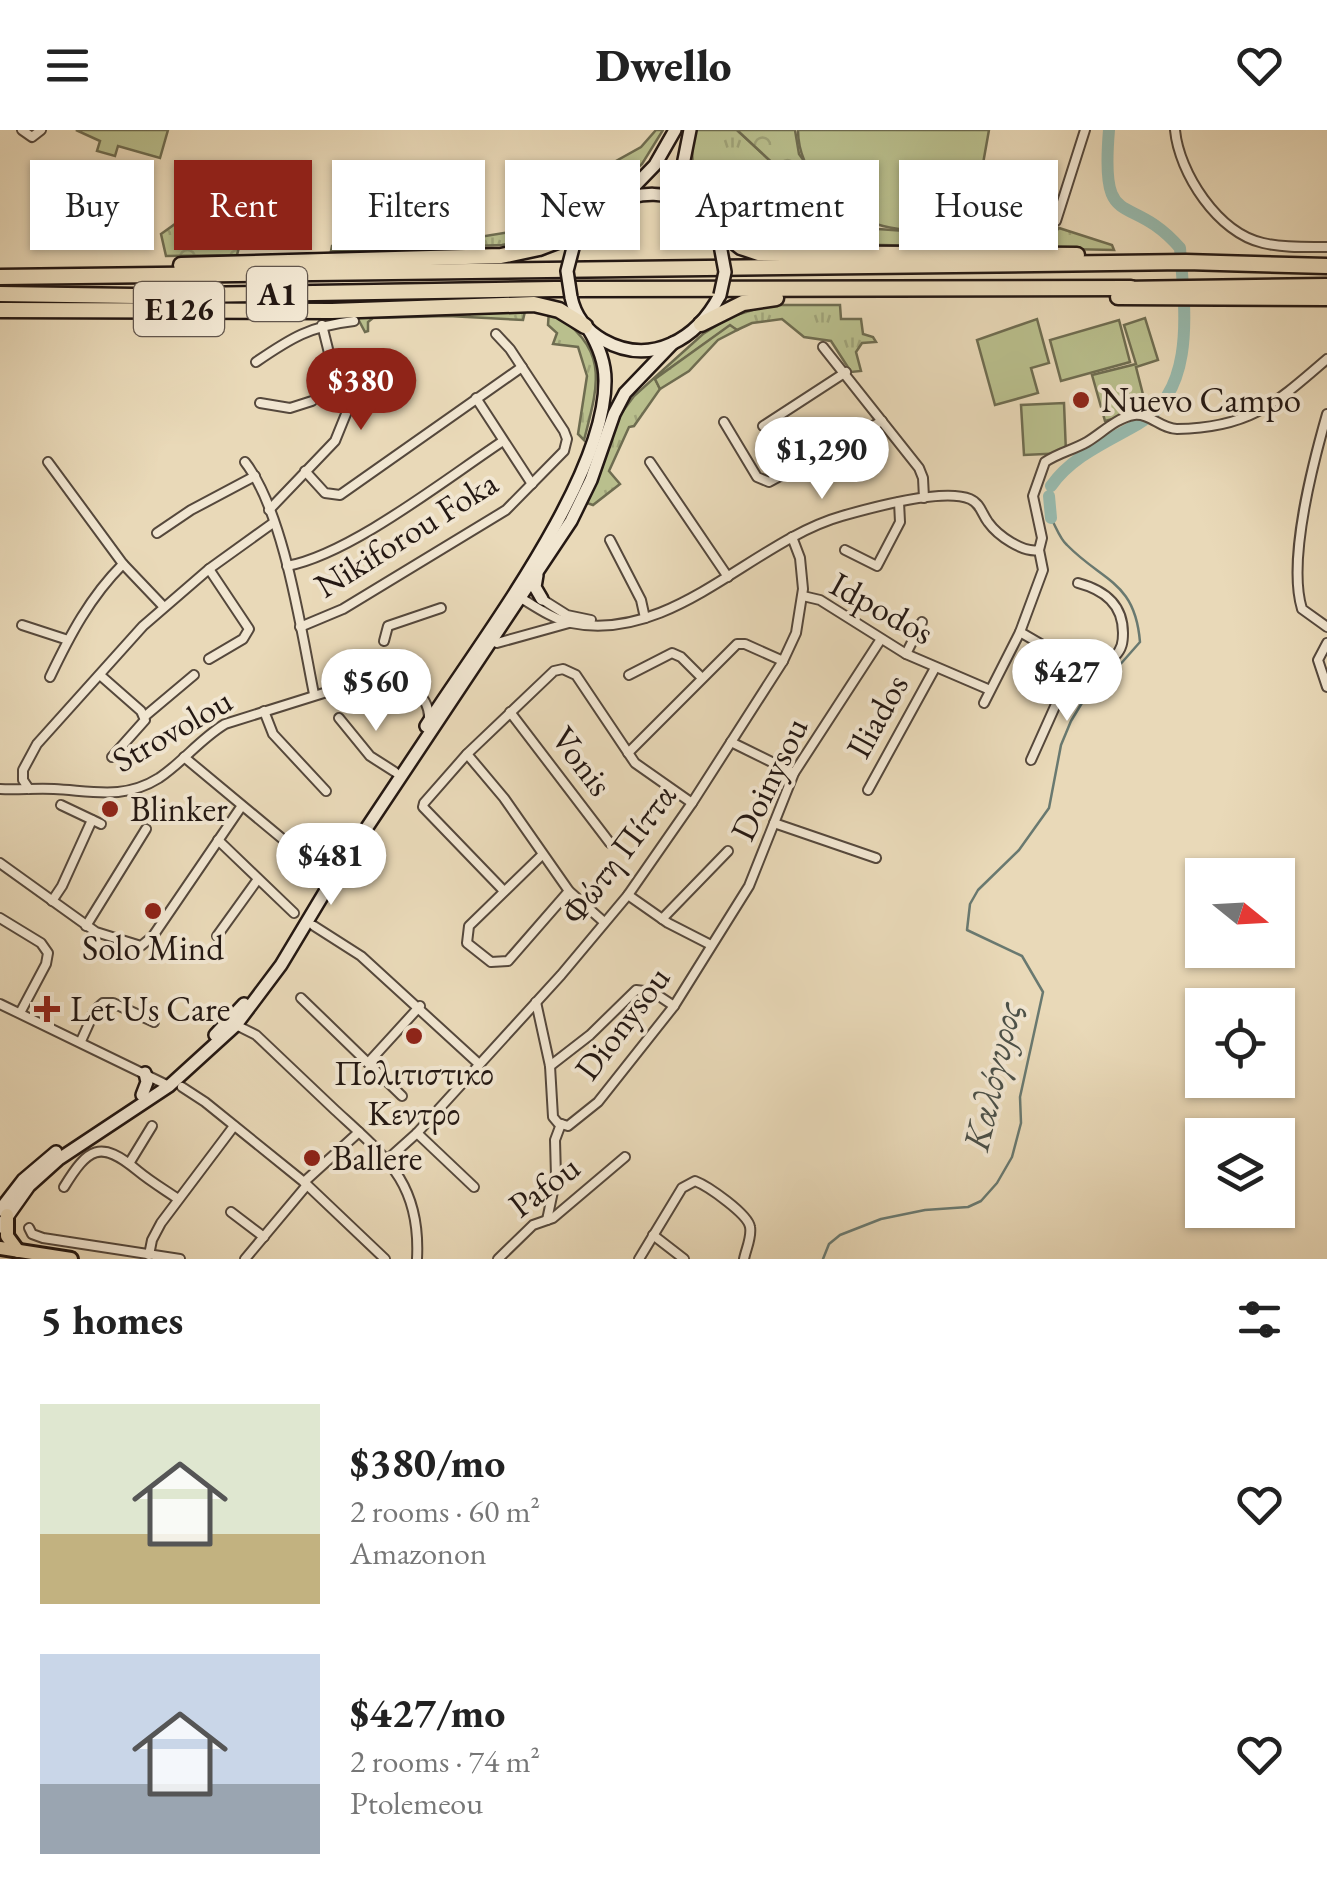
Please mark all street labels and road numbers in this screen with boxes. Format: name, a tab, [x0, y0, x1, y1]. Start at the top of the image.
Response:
road number: A1	[247, 267, 307, 321]
road number: E126	[134, 282, 224, 336]
street label: Nikiforou Foka	[306, 460, 506, 608]
street label: Idpodos	[823, 561, 942, 654]
street label: Iliados	[835, 666, 918, 766]
street label: Strovolou	[104, 677, 240, 782]
street label: Doinysou	[719, 709, 818, 848]
street label: Vonis	[542, 717, 623, 804]
street label: Φώτη Πίττα	[550, 774, 685, 933]
street label: Dionysou	[564, 956, 680, 1089]
street label: Pafou	[499, 1144, 589, 1227]

